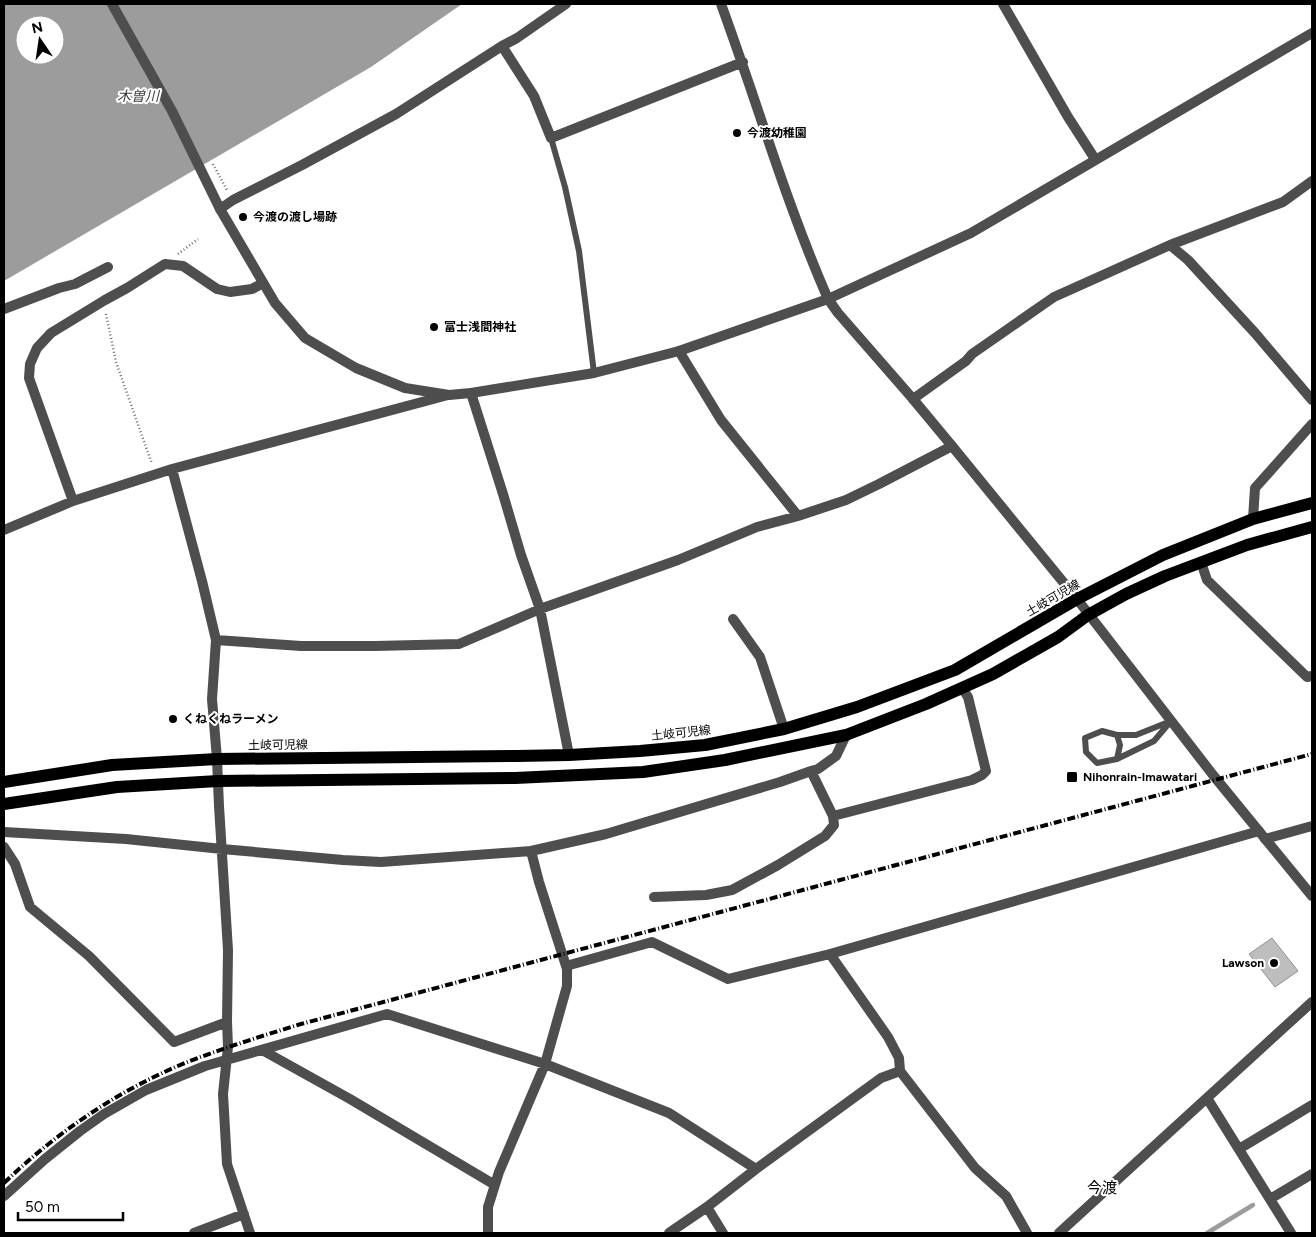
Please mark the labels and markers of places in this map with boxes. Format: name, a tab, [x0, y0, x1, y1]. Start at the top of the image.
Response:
place label: 今渡幼稚園	[747, 126, 807, 140]
marker: 今渡幼稚園	[731, 127, 743, 139]
place label: 今渡の渡し場跡	[253, 210, 337, 224]
marker: 今渡の渡し場跡	[237, 211, 249, 223]
place label: 富士浅間神社	[444, 320, 516, 334]
marker: 富士浅間神社	[428, 321, 440, 333]
place label: くねくねラーメン	[183, 712, 279, 726]
marker: くねくねラーメン	[167, 713, 179, 725]
marker: Nihonrain-Imawatari	[1065, 770, 1079, 784]
place label: Nihonrain-Imawatari	[1083, 770, 1197, 784]
place label: Lawson	[1222, 956, 1264, 970]
marker: Lawson	[1268, 957, 1280, 969]

